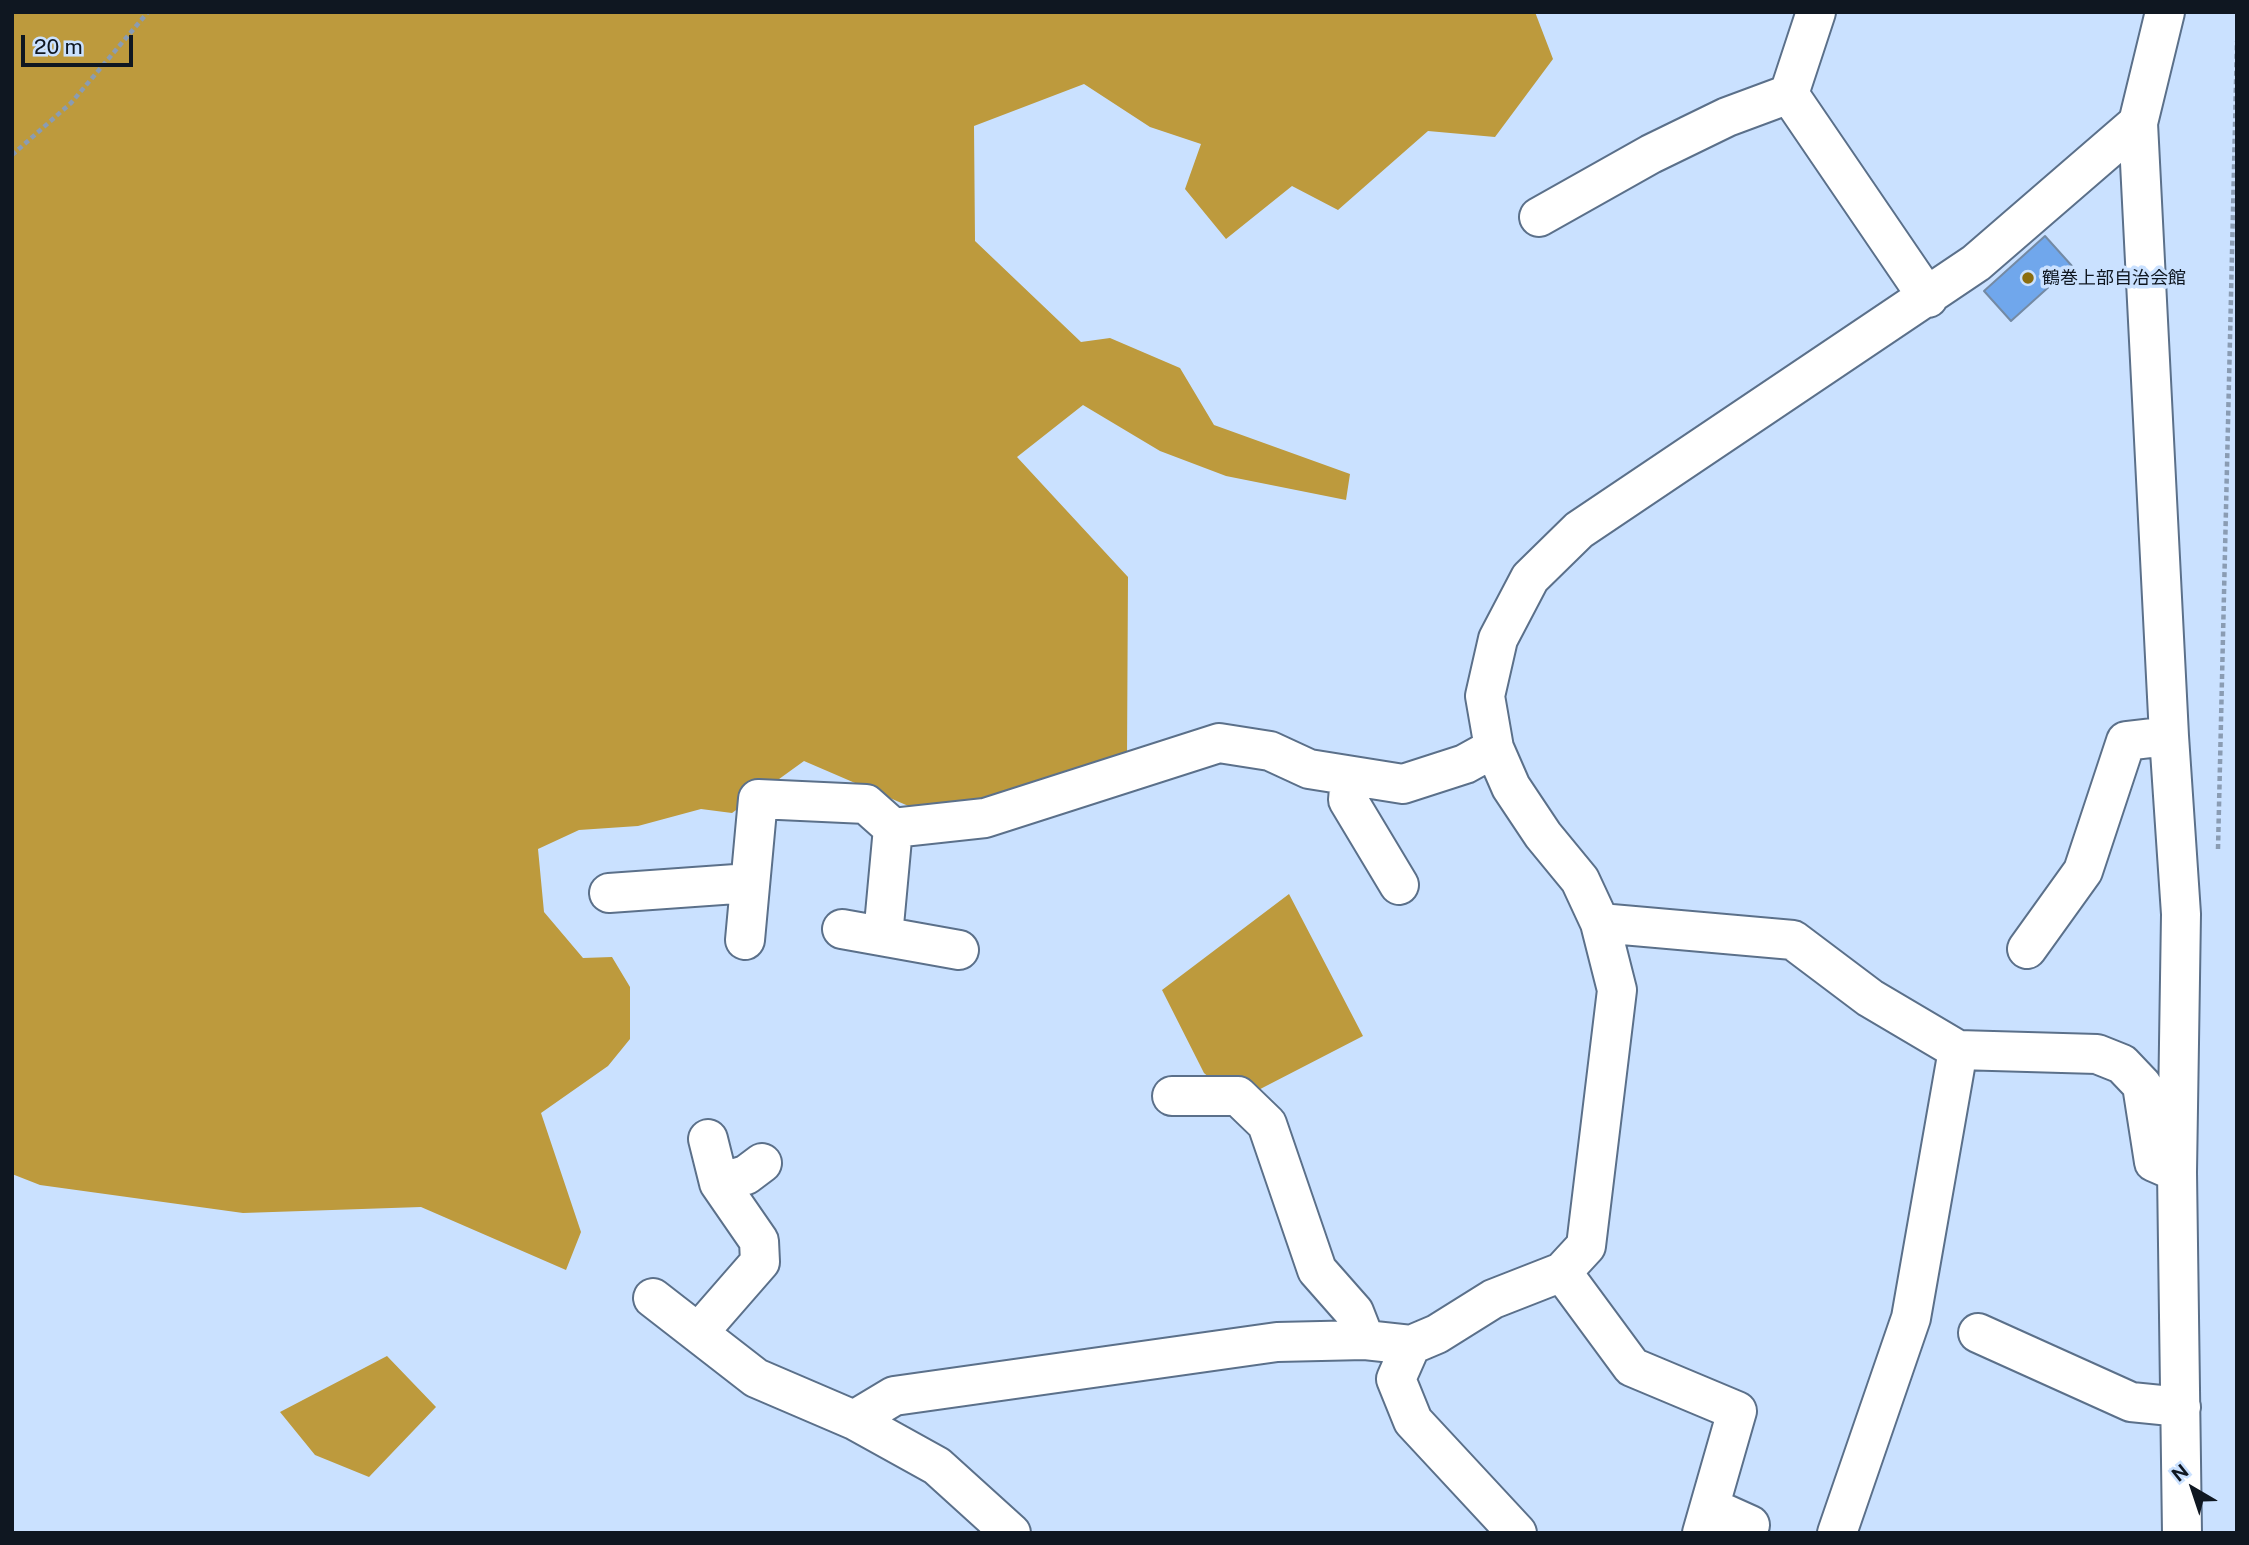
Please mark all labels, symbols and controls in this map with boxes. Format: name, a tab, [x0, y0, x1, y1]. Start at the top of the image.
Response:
scale bar	[24, 21, 136, 65]
text: 20 m	[34, 34, 83, 59]
place label: 鶴巻上部自治会館	[2042, 267, 2186, 289]
marker: 鶴巻上部自治会館	[2020, 270, 2036, 286]
north arrow	[2158, 1454, 2228, 1524]
text: N	[2167, 1459, 2192, 1486]

